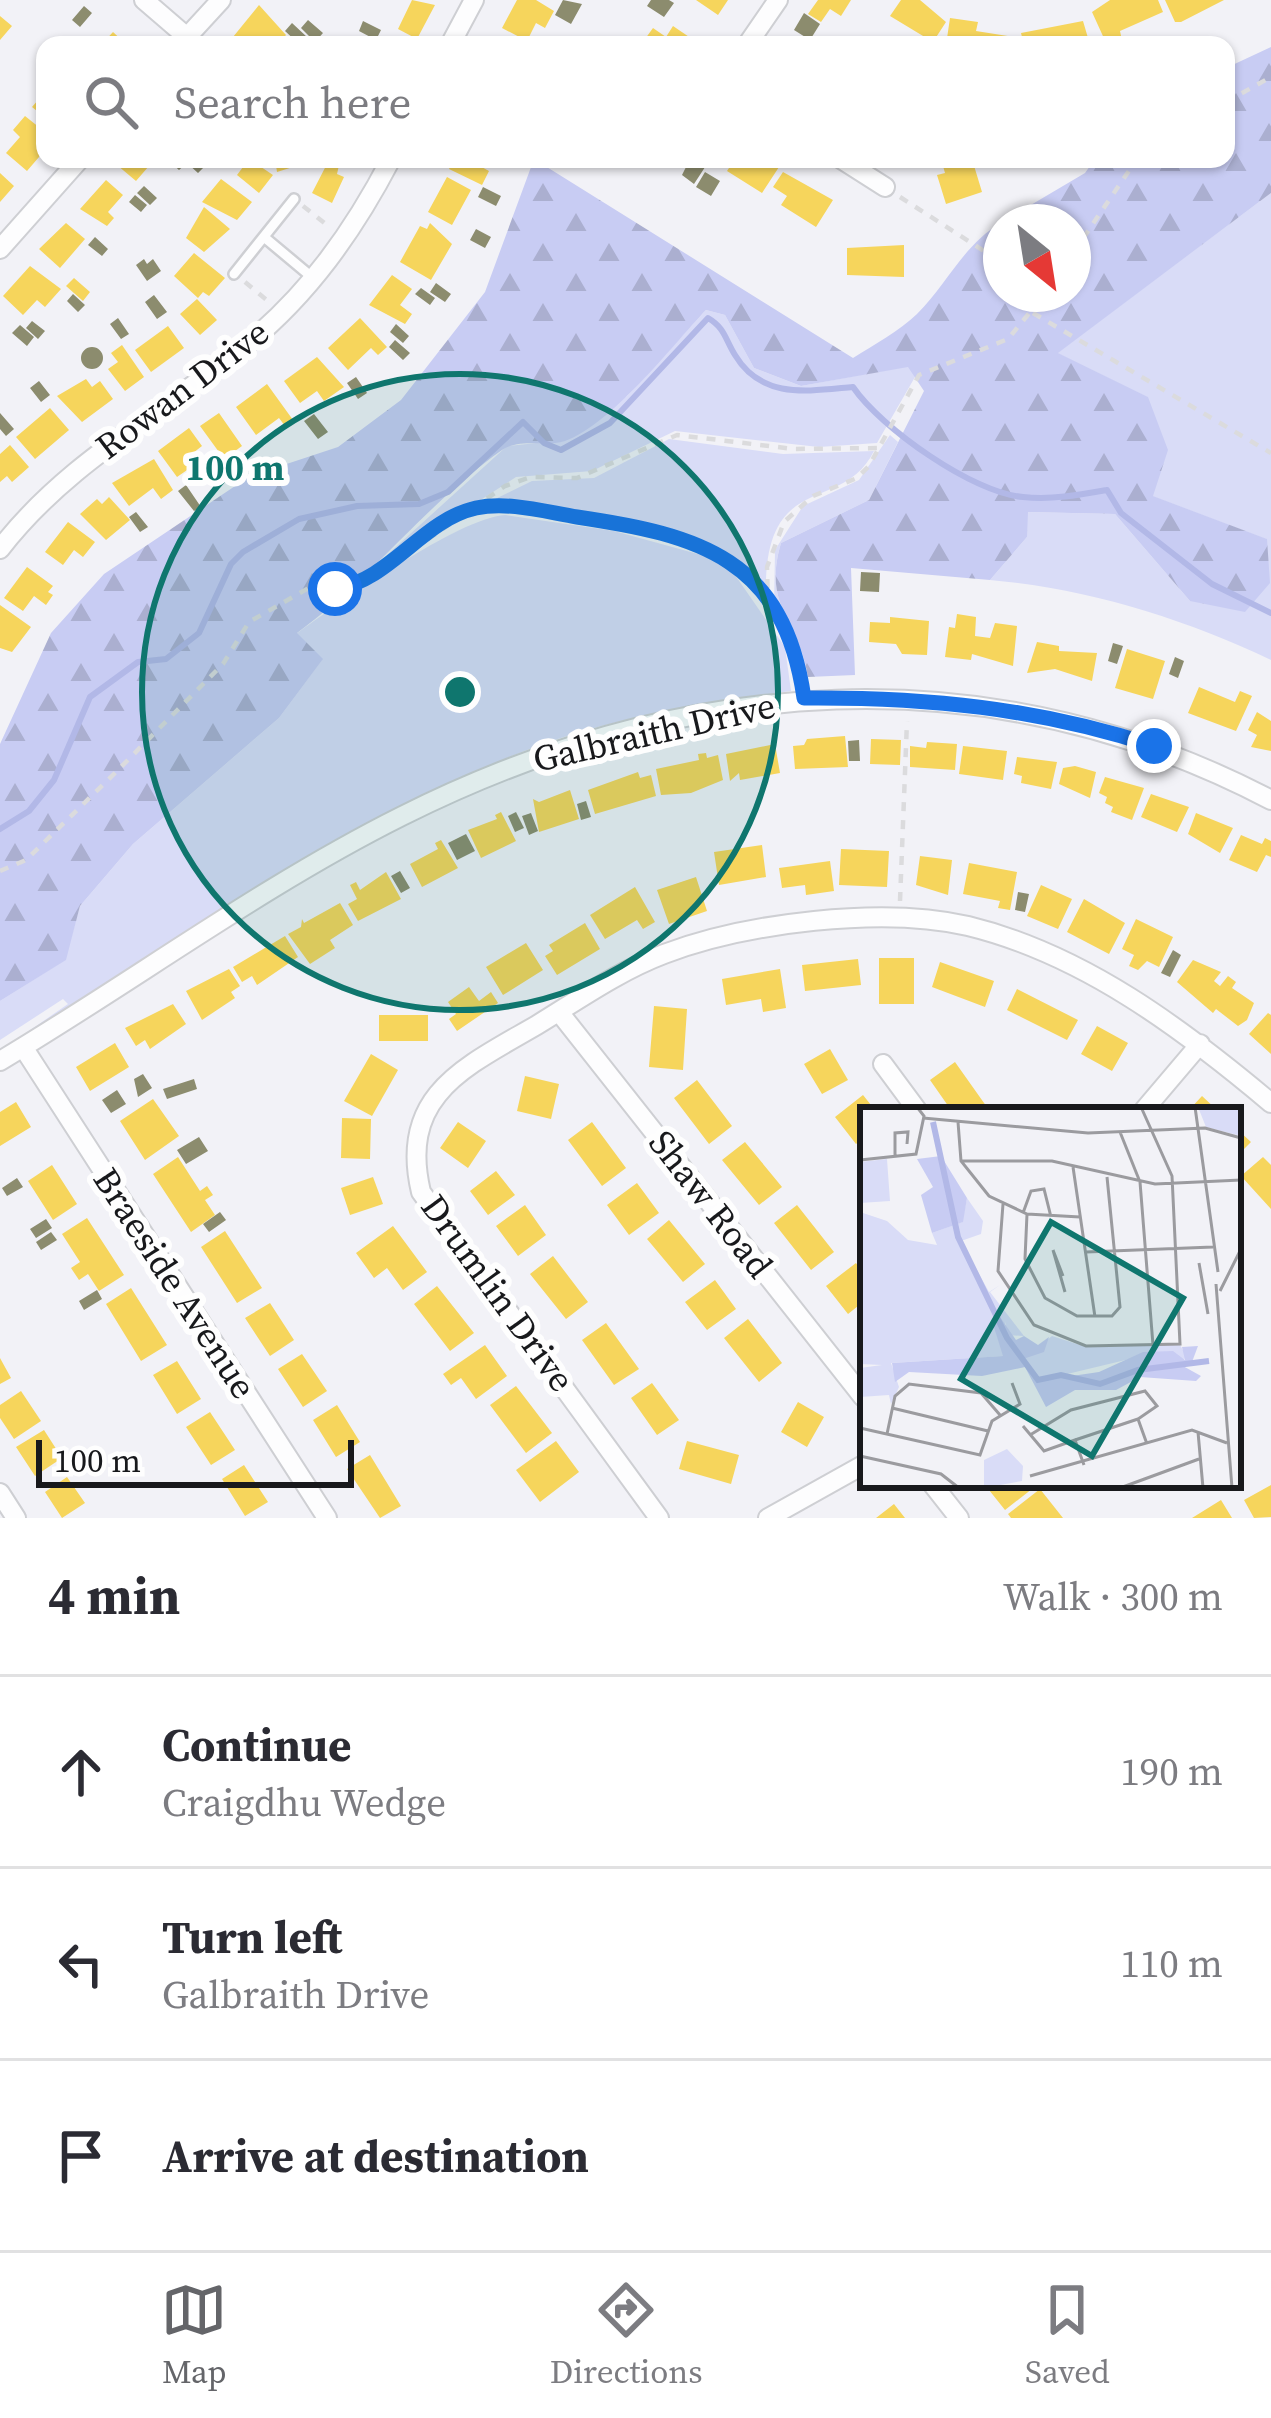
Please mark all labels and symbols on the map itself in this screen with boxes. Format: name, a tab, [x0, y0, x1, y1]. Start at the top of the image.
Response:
north arrow	[983, 204, 1091, 312]
street label: Rowan Drive	[85, 308, 279, 470]
text: 100 m	[186, 443, 284, 492]
route start	[308, 562, 362, 616]
centre of rings	[439, 671, 481, 713]
street label: Galbraith Drive	[528, 680, 780, 784]
route end	[1127, 719, 1181, 773]
inset map	[860, 1107, 1241, 1488]
street label: Shaw Road	[638, 1120, 784, 1288]
street label: Braeside Avenue	[82, 1158, 268, 1408]
street label: Drumlin Drive	[410, 1184, 586, 1402]
scale bar	[36, 1434, 354, 1487]

